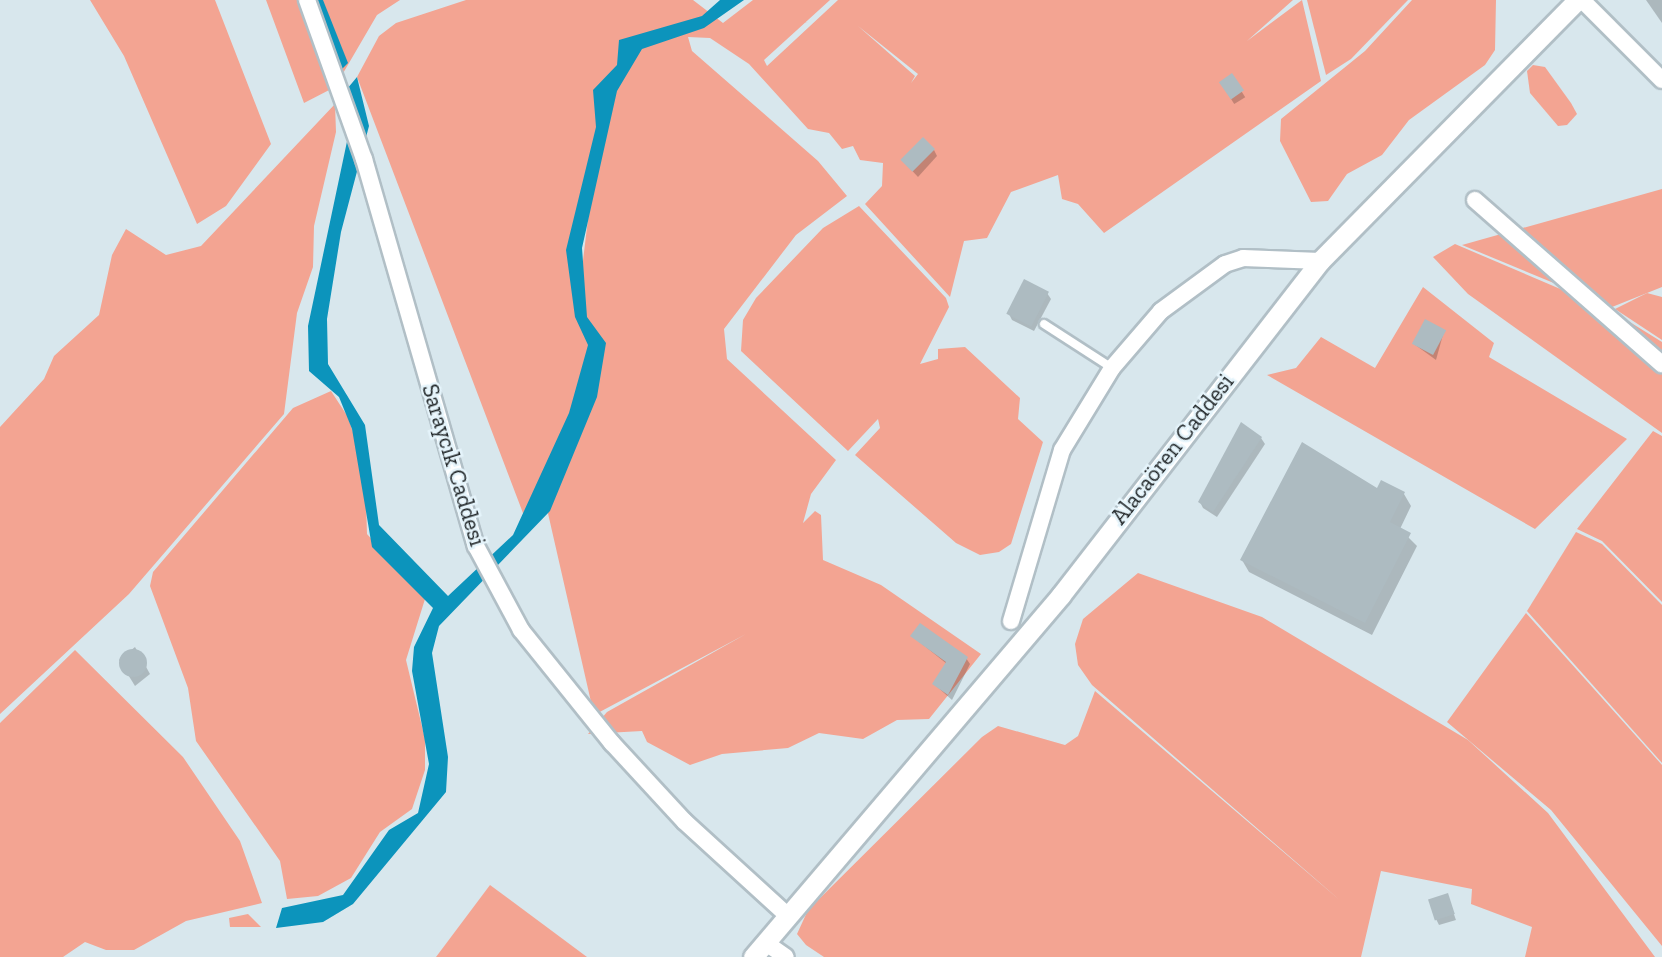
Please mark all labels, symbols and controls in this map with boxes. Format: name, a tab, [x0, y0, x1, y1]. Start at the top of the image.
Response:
street label: Alacaören Caddesi	[1105, 368, 1239, 530]
street label: Saraycık Caddesi	[416, 381, 492, 549]

